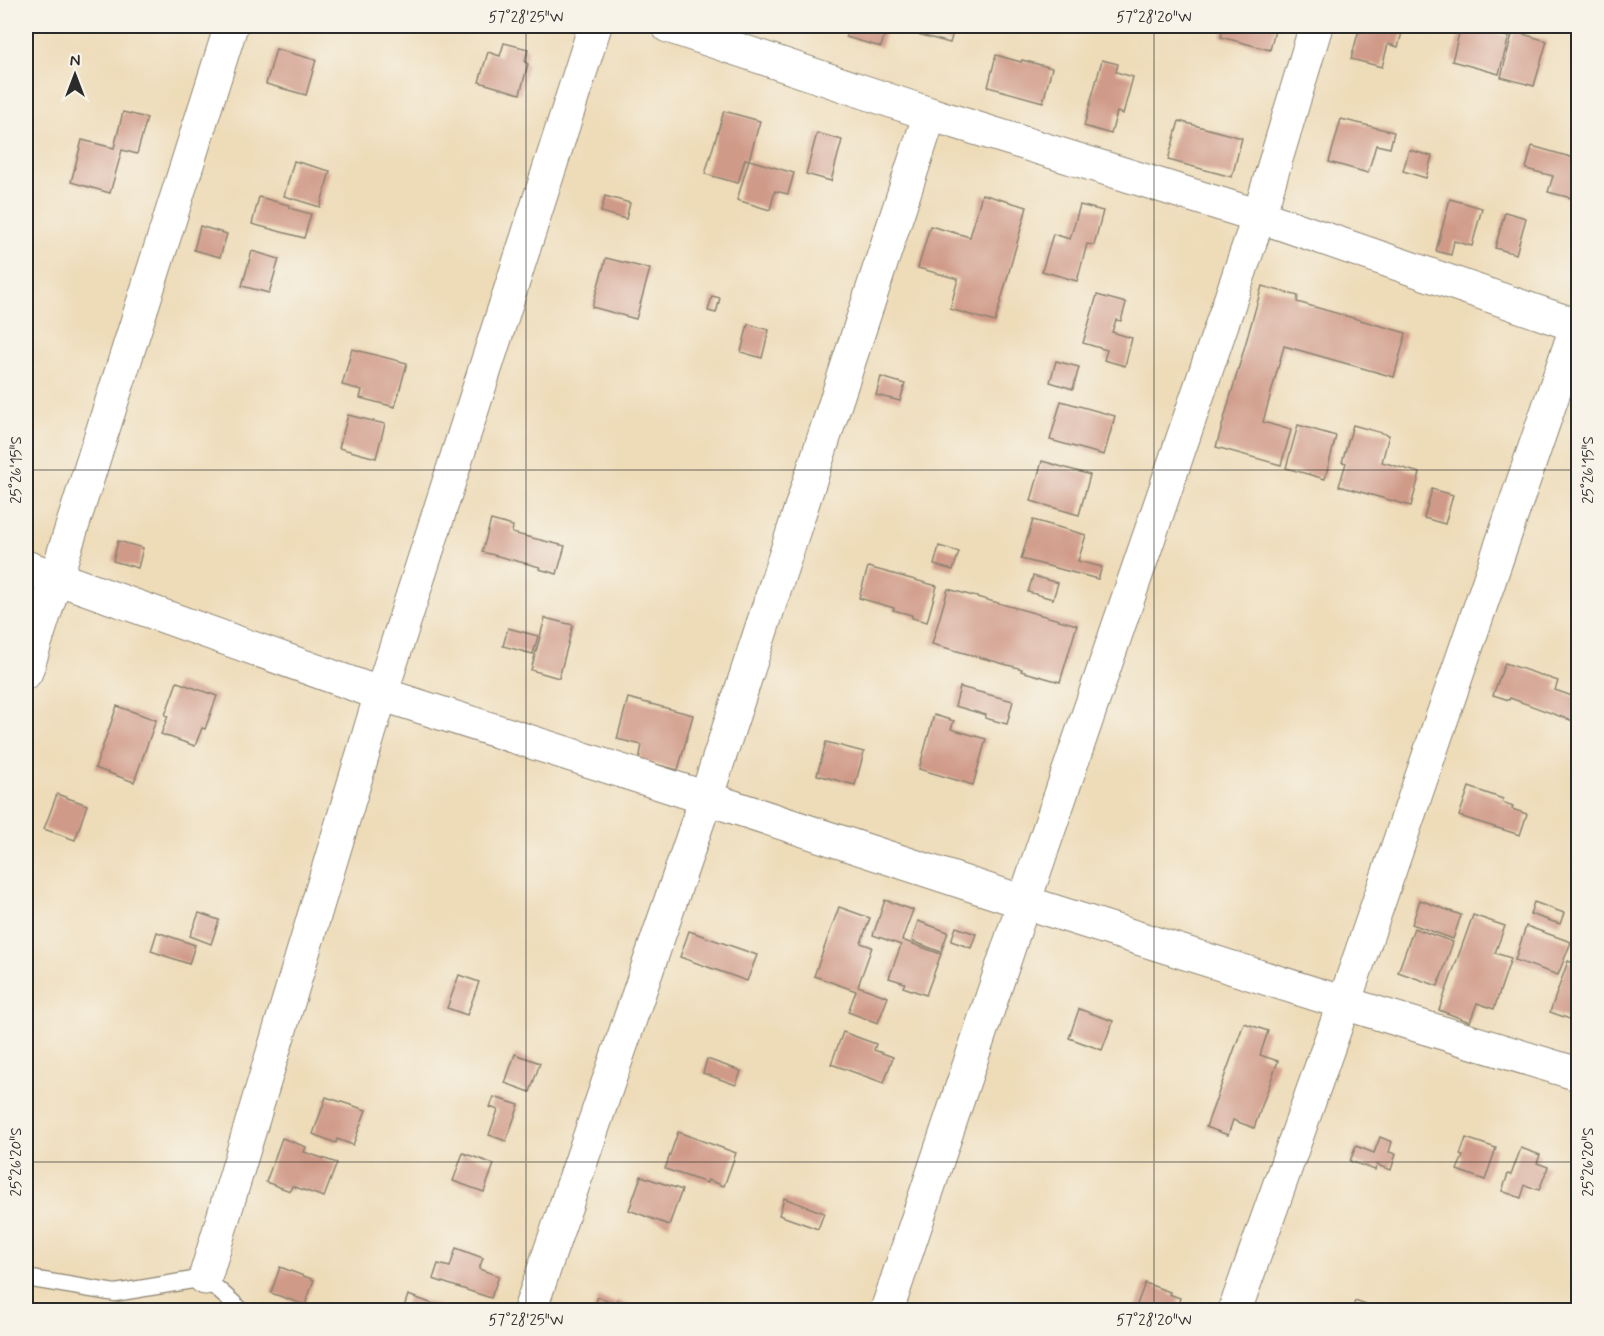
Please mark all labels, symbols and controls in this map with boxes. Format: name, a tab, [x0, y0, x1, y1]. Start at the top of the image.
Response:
text: 57°28'25"W	[489, 8, 563, 28]
text: 57°28'20"W	[1116, 8, 1192, 28]
north arrow	[45, 45, 105, 105]
text: N	[70, 51, 80, 72]
text: 25°26'15"S	[7, 436, 27, 504]
text: 25°26'15"S	[1579, 436, 1599, 504]
text: 25°26'20"S	[7, 1128, 27, 1196]
text: 25°26'20"S	[1579, 1128, 1599, 1196]
text: 57°28'25"W	[489, 1311, 563, 1331]
text: 57°28'20"W	[1116, 1311, 1192, 1331]

